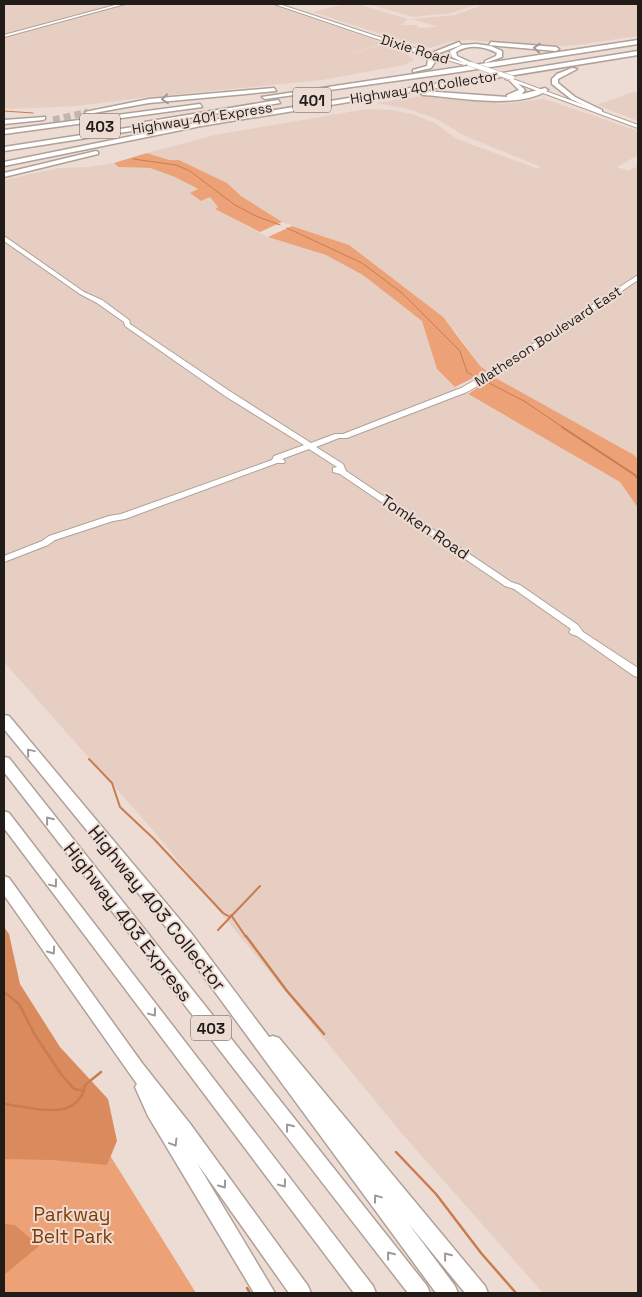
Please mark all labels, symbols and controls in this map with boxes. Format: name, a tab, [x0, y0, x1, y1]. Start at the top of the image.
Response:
street label: Dixie Road	[379, 30, 451, 68]
one-way arrow	[533, 43, 541, 54]
street label: Highway 401 Collector	[349, 66, 499, 108]
road number: 401	[293, 88, 331, 112]
one-way arrow	[160, 93, 168, 104]
street label: Highway 401 Express	[131, 98, 273, 138]
road number: 403	[80, 114, 120, 138]
street label: Matheson Boulevard East	[471, 282, 625, 390]
street label: Tomken Road	[377, 490, 473, 564]
one-way arrow	[27, 749, 36, 758]
one-way arrow	[46, 816, 55, 826]
street label: Highway 403 Collector	[82, 820, 232, 996]
street label: Highway 403 Express	[58, 837, 198, 1007]
one-way arrow	[49, 878, 58, 887]
one-way arrow	[46, 945, 55, 955]
one-way arrow	[147, 1007, 155, 1016]
road number: 403	[191, 1016, 231, 1040]
one-way arrow	[286, 1124, 295, 1133]
one-way arrow	[168, 1138, 178, 1147]
one-way arrow	[277, 1178, 285, 1187]
one-way arrow	[218, 1179, 226, 1188]
one-way arrow	[374, 1194, 383, 1204]
park label: Parkway Belt Park	[31, 1202, 113, 1249]
one-way arrow	[387, 1251, 396, 1261]
one-way arrow	[444, 1252, 453, 1261]

